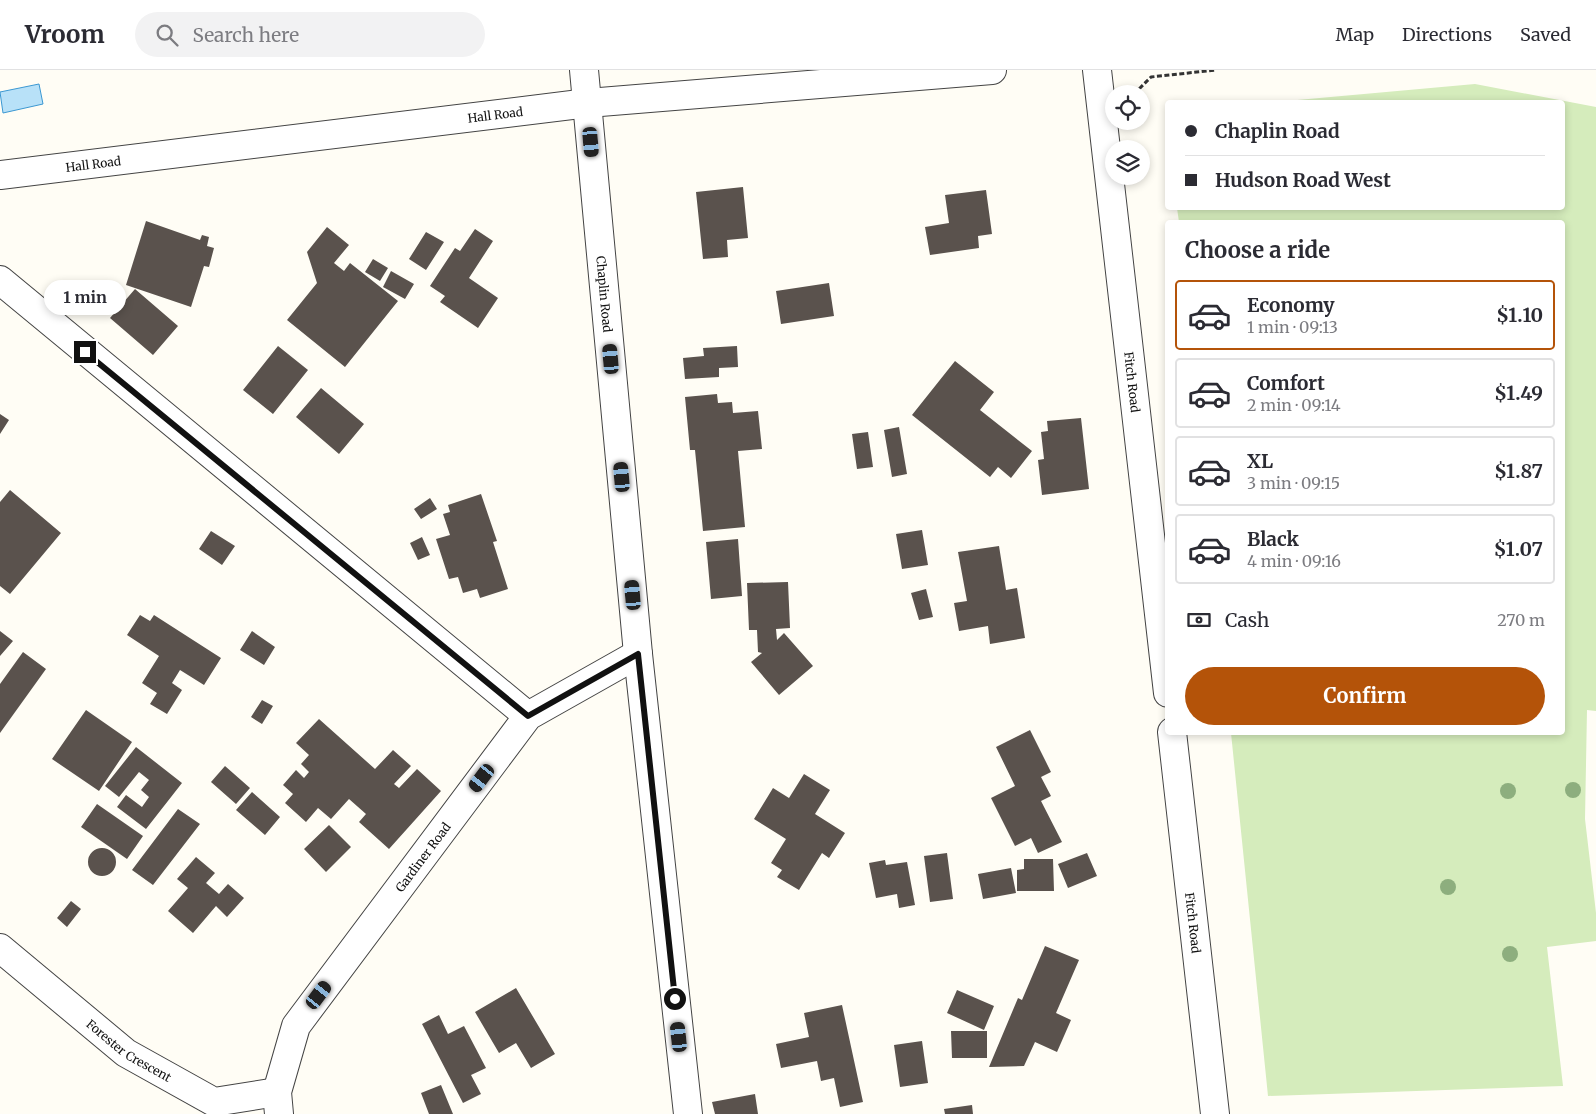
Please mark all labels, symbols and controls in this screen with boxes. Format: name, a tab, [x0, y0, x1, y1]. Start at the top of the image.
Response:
search box	[135, 12, 485, 57]
text: Vroom	[25, 19, 105, 50]
icon: search	[153, 21, 181, 49]
text: Search here	[193, 23, 299, 47]
text: Map	[1336, 23, 1374, 46]
text: Directions	[1402, 23, 1492, 46]
text: Saved	[1520, 23, 1571, 46]
map controls	[1105, 85, 1150, 185]
button: locate	[1105, 85, 1150, 130]
street label: Hall Road	[467, 104, 524, 125]
text: Chaplin Road	[1215, 119, 1340, 143]
car	[582, 126, 599, 158]
button: layers	[1105, 140, 1150, 185]
street label: Hall Road	[65, 153, 122, 174]
text: Hudson Road West	[1215, 168, 1391, 192]
text: Choose a ride	[1185, 236, 1330, 264]
street label: Chaplin Road	[594, 255, 616, 333]
callout: 1 min	[44, 280, 126, 314]
text: 1 min	[63, 287, 107, 307]
icon: car	[1187, 293, 1232, 338]
text: Economy	[1247, 293, 1335, 317]
text: $1.10	[1496, 303, 1543, 327]
text: 1 min · 09:13	[1247, 317, 1338, 337]
route end	[74, 341, 96, 363]
car	[602, 343, 619, 375]
street label: Fitch Road	[1122, 351, 1143, 413]
icon: car	[1187, 371, 1232, 416]
text: Comfort	[1247, 371, 1325, 395]
text: $1.49	[1494, 381, 1543, 405]
text: 2 min · 09:14	[1247, 395, 1341, 415]
icon: car	[1187, 449, 1232, 494]
text: XL	[1247, 449, 1273, 473]
text: $1.87	[1494, 459, 1543, 483]
car	[613, 461, 630, 493]
text: 3 min · 09:15	[1247, 473, 1340, 493]
icon: car	[1187, 527, 1232, 572]
text: Black	[1247, 527, 1299, 551]
text: $1.07	[1494, 537, 1543, 561]
text: 4 min · 09:16	[1247, 551, 1341, 571]
car	[624, 579, 641, 611]
icon: cash	[1185, 606, 1213, 634]
text: Cash	[1225, 608, 1269, 632]
text: 270 m	[1497, 610, 1545, 630]
button: Confirm	[1185, 667, 1545, 725]
car	[466, 762, 497, 794]
street label: Gardiner Road	[392, 819, 453, 895]
street label: Fitch Road	[1183, 892, 1204, 954]
car	[303, 979, 334, 1011]
route start	[664, 988, 686, 1010]
street label: Forester Crescent	[84, 1016, 174, 1085]
car	[669, 1021, 688, 1053]

